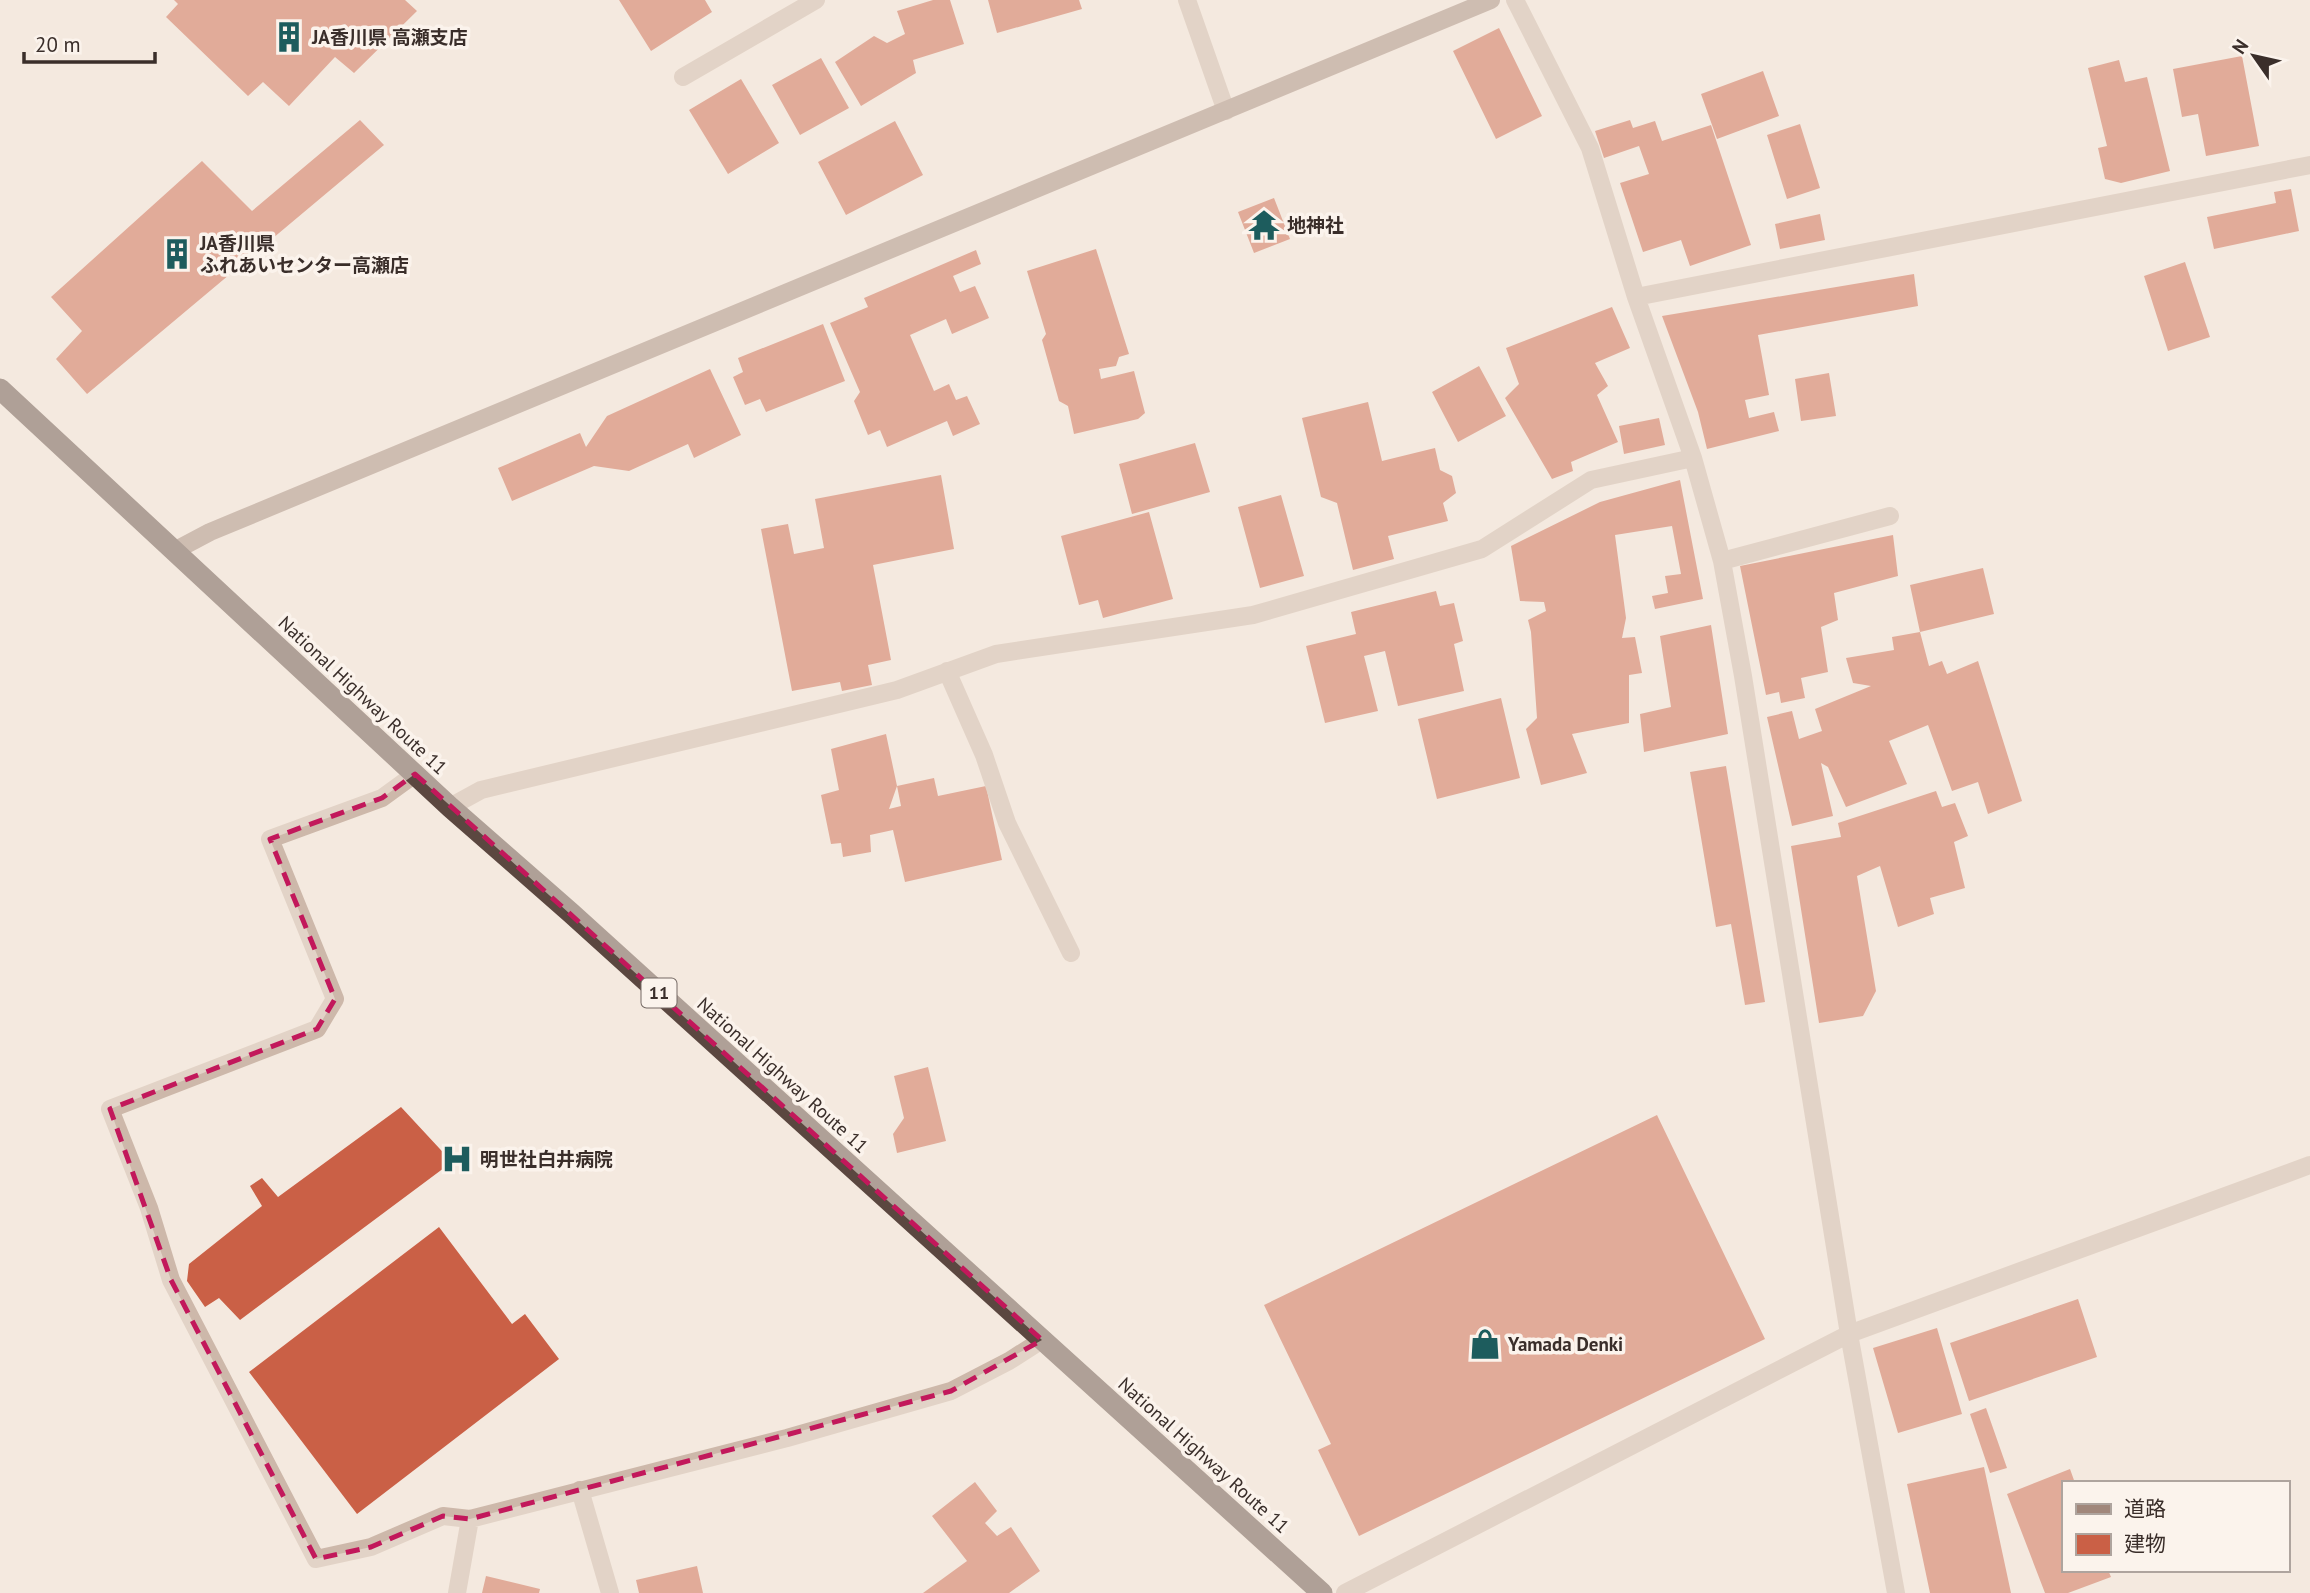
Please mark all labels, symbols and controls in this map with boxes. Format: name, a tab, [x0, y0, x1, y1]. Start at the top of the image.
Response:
building icon: JA香川県 高瀬支店	[272, 20, 306, 54]
scale bar	[24, 21, 156, 65]
north arrow	[2219, 21, 2289, 91]
place label: JA香川県 高瀬支店	[311, 25, 468, 49]
text: 20 m	[35, 31, 81, 58]
text: N	[2226, 35, 2253, 58]
temple icon: 地神社	[1247, 208, 1281, 242]
place label: 地神社	[1287, 213, 1344, 237]
place label: JA香川県 ふれあいセンター高瀬店	[199, 231, 409, 277]
building icon: JA香川県 ふれあいセンター高瀬店	[160, 237, 194, 271]
street label: National Highway Route 11	[274, 611, 452, 779]
road number: 11	[642, 978, 676, 1008]
street label: National Highway Route 11	[692, 992, 874, 1158]
hospital icon: 明世社白井病院	[440, 1142, 474, 1176]
place label: 明世社白井病院	[480, 1147, 613, 1171]
shop icon: Yamada Denki	[1468, 1327, 1502, 1361]
place label: Yamada Denki	[1507, 1332, 1623, 1356]
street label: National Highway Route 11	[1113, 1372, 1295, 1538]
legend	[2062, 1481, 2289, 1572]
text: 道路	[2124, 1495, 2166, 1522]
text: 建物	[2124, 1530, 2166, 1557]

